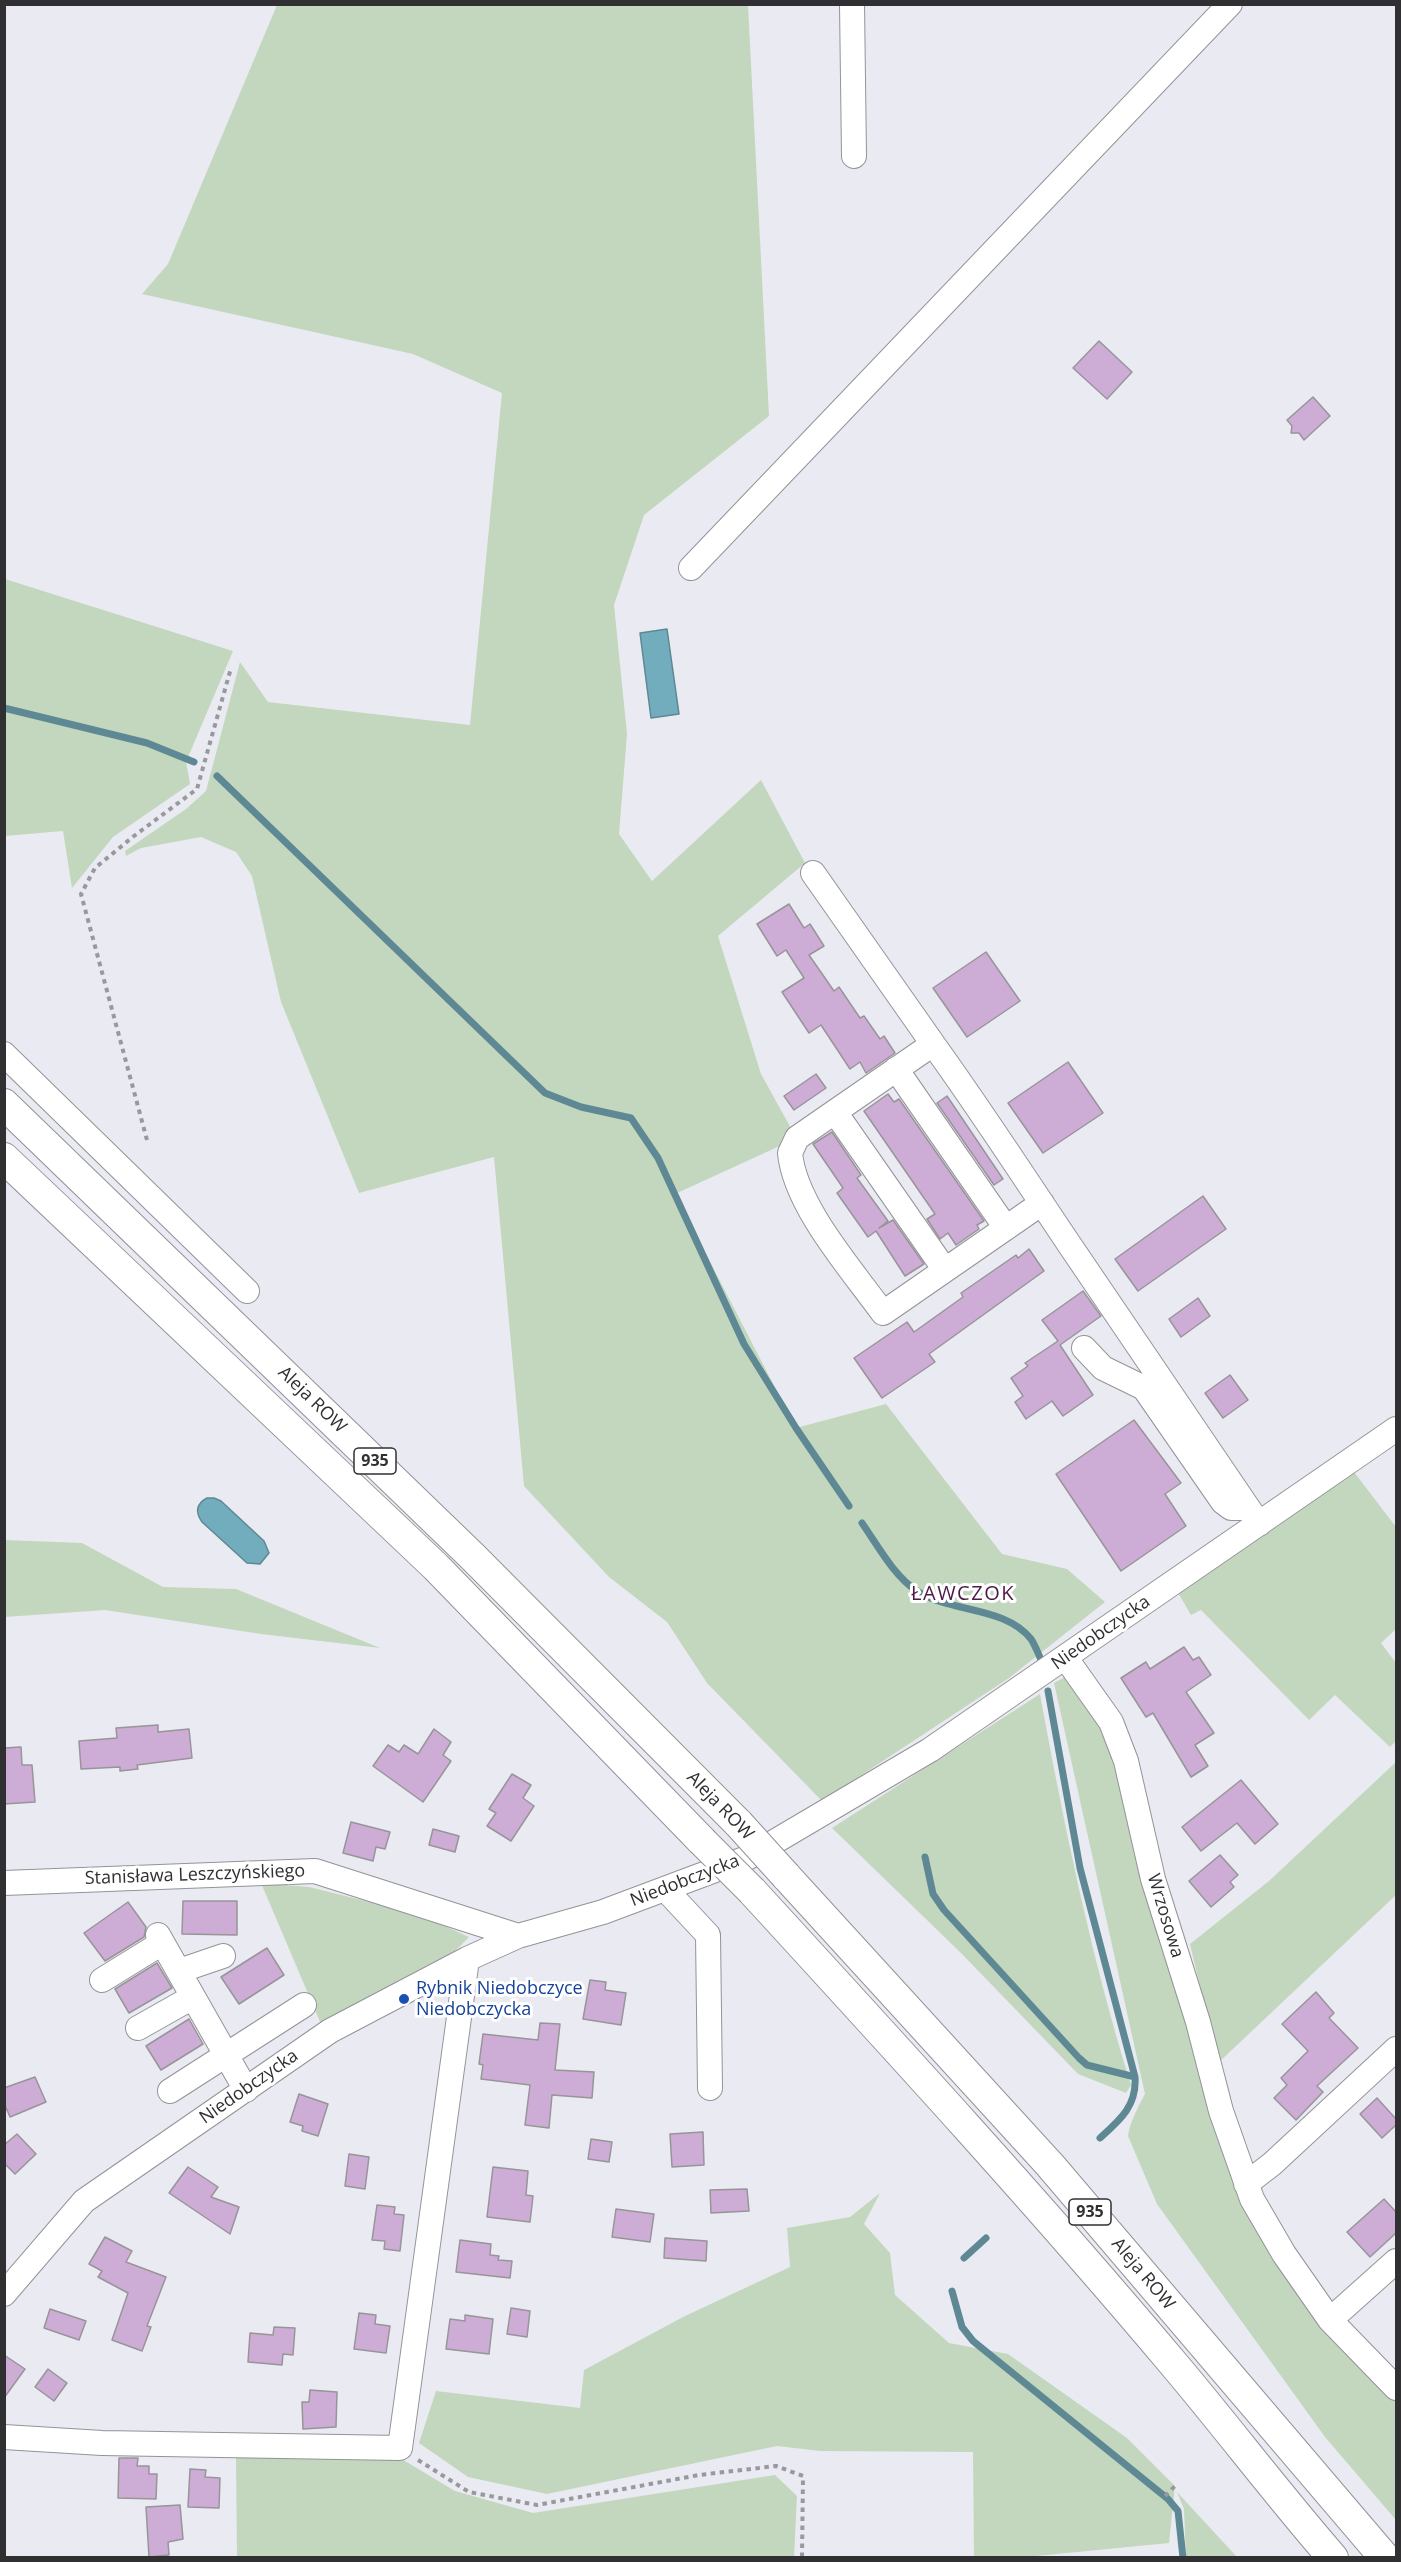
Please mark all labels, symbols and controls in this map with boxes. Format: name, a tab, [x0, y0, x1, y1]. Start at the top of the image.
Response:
street label: Aleja ROW	[273, 1362, 351, 1438]
road number: 935	[354, 1448, 396, 1474]
district label: ŁAWCZOK	[911, 1582, 1015, 1606]
street label: Niedobczycka	[1048, 1591, 1154, 1675]
street label: Aleja ROW	[682, 1767, 758, 1845]
street label: Niedobczycka	[627, 1850, 743, 1912]
street label: Stanisława Leszczyńskiego	[84, 1860, 306, 1890]
street label: Wrzosowa	[1142, 1871, 1188, 1961]
place label: Rybnik Niedobczyce Niedobczycka	[416, 1978, 583, 2020]
marker: Rybnik Niedobczyce Niedobczycka	[397, 1992, 411, 2006]
street label: Niedobczycka	[196, 2045, 302, 2129]
road number: 935	[1069, 2199, 1111, 2225]
street label: Aleja ROW	[1107, 2234, 1179, 2314]

